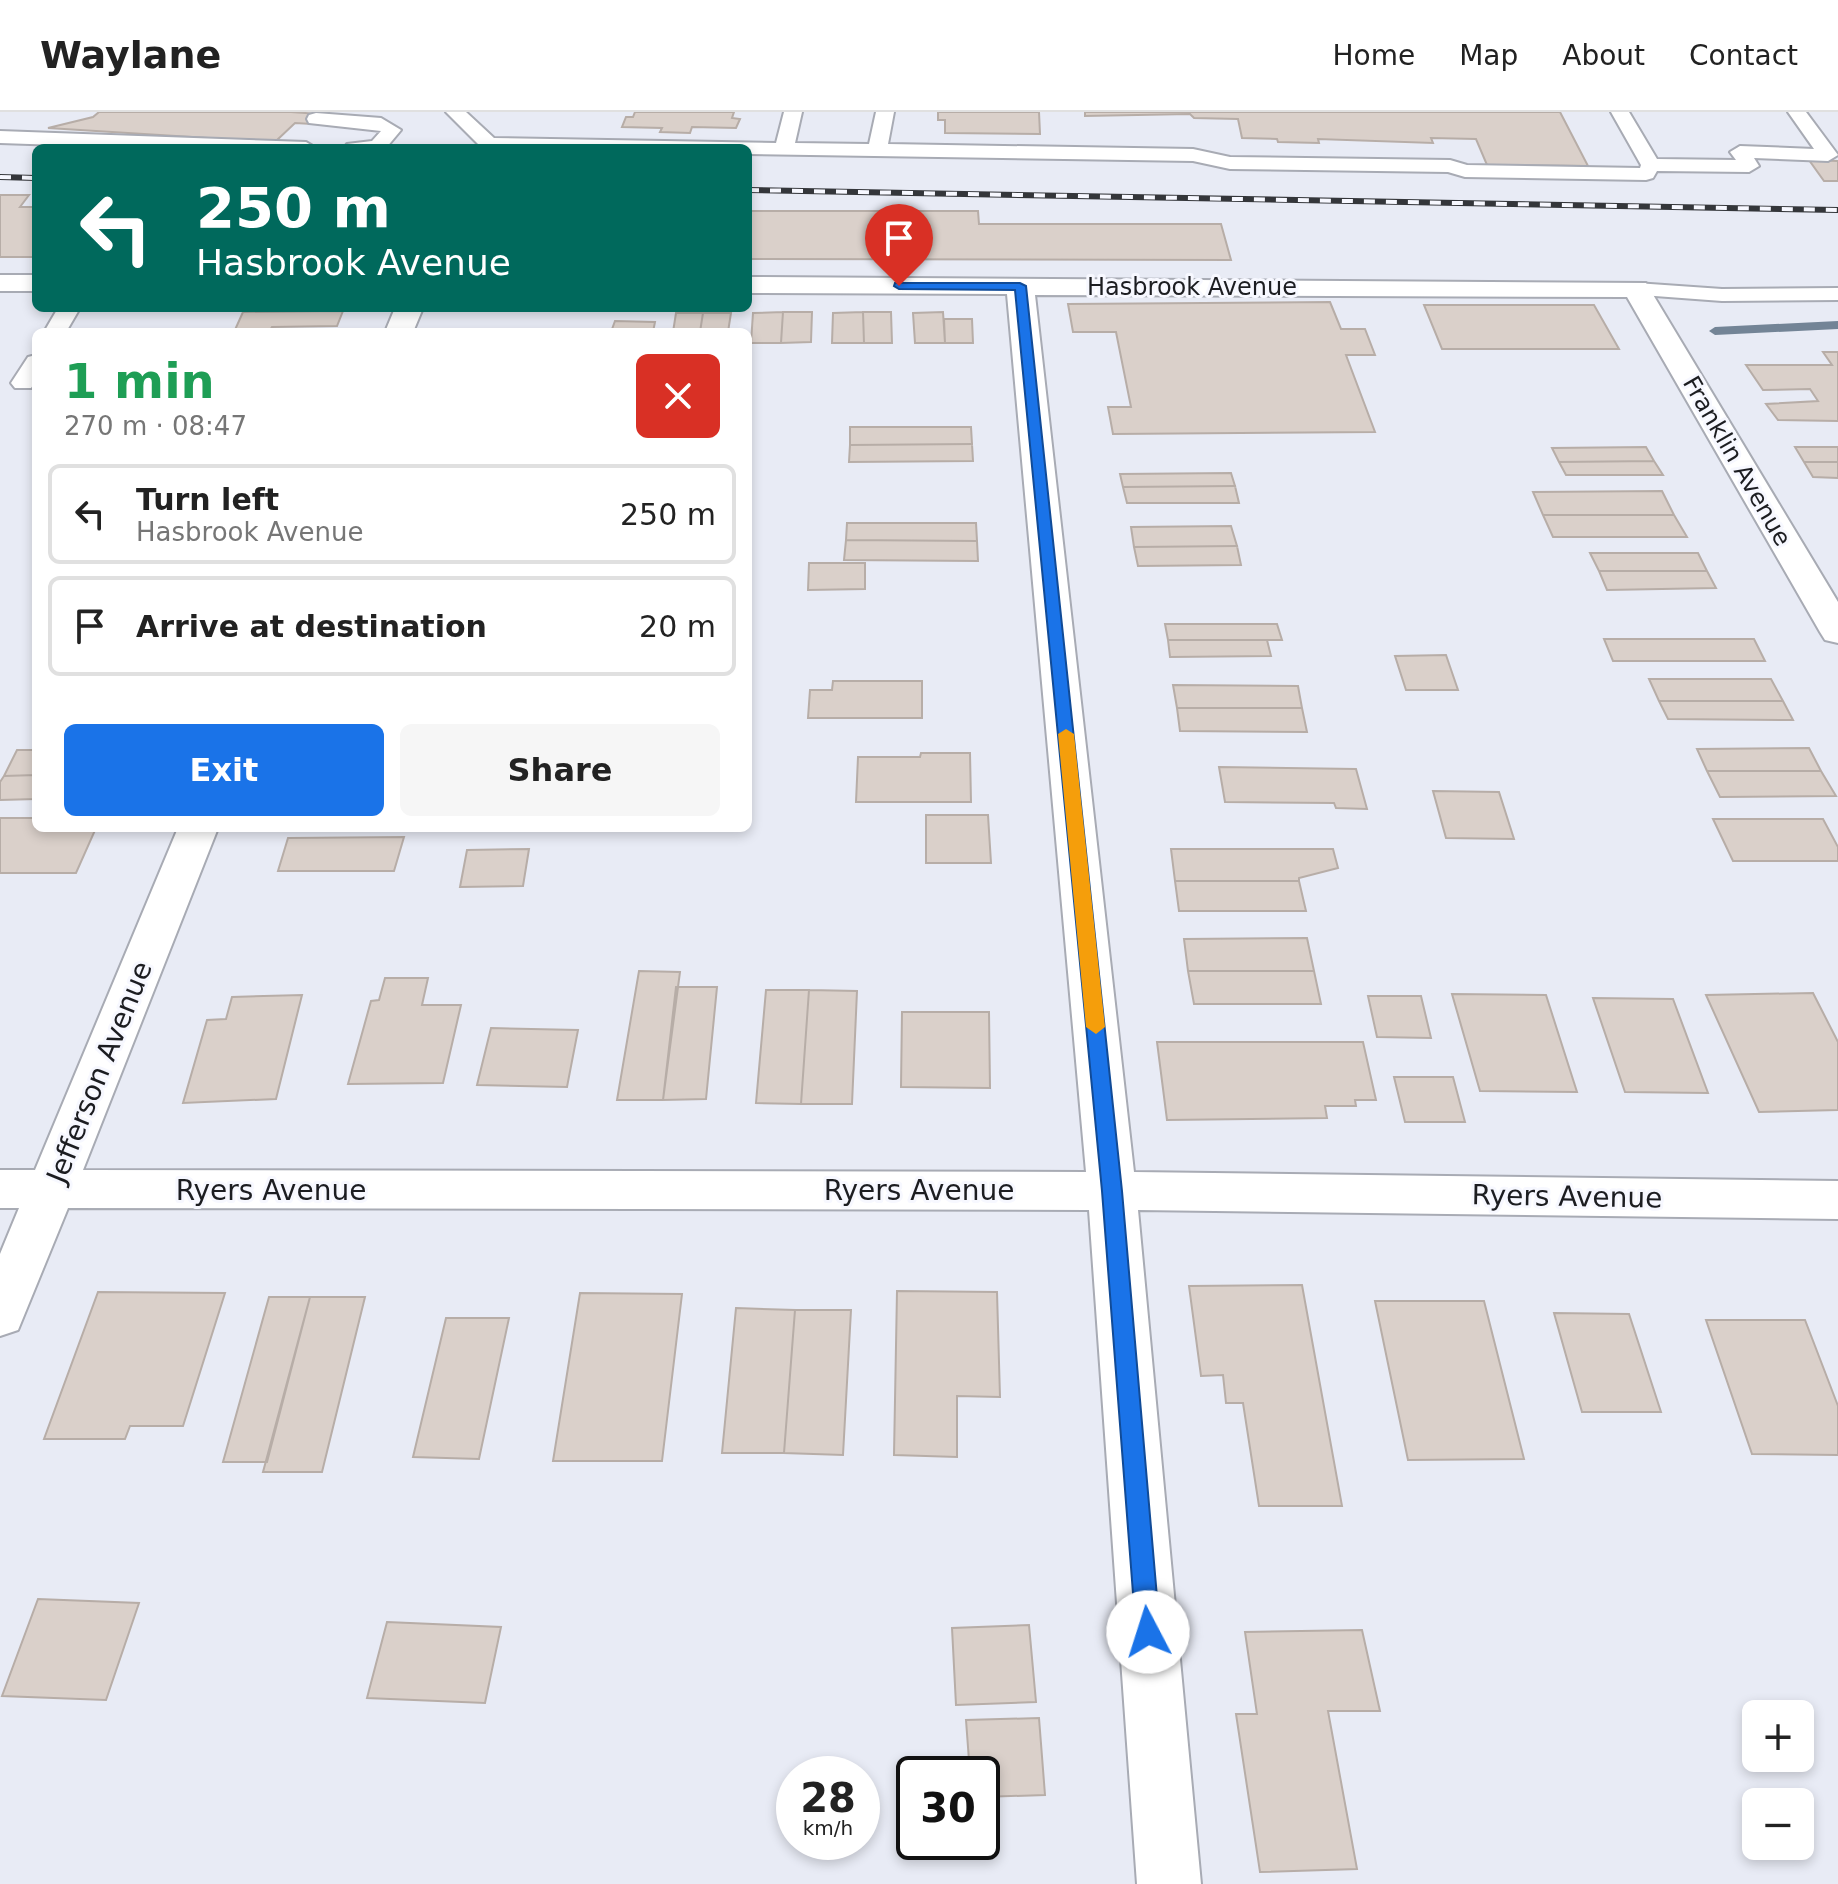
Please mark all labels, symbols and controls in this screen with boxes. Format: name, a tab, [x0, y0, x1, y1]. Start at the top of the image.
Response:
text: Waylane	[40, 33, 221, 77]
text: Home	[1332, 39, 1415, 72]
text: Map	[1459, 39, 1518, 72]
text: About	[1562, 39, 1645, 72]
text: Contact	[1689, 39, 1798, 72]
text: 250 m	[196, 175, 391, 240]
icon: left	[64, 176, 168, 280]
pin	[865, 204, 933, 286]
icon: arrive	[877, 216, 921, 260]
text: Hasbrook Avenue	[196, 242, 511, 283]
street label: Hasbrook Avenue	[1087, 273, 1297, 301]
text: 1 min	[64, 353, 215, 409]
button: close	[636, 354, 720, 438]
street label: Franklin Avenue	[1677, 371, 1797, 551]
text: 270 m · 08:47	[64, 411, 247, 441]
text: Turn left	[136, 482, 279, 517]
icon: left	[68, 492, 112, 536]
text: 250 m	[620, 497, 716, 532]
text: Hasbrook Avenue	[136, 517, 363, 547]
icon: arrive	[68, 604, 112, 648]
text: Arrive at destination	[136, 609, 487, 644]
text: 20 m	[639, 609, 716, 644]
button: Exit	[64, 724, 384, 816]
button: Share	[400, 724, 720, 816]
street label: Jefferson Avenue	[39, 957, 159, 1190]
street label: Ryers Avenue	[176, 1174, 366, 1207]
street label: Ryers Avenue	[824, 1174, 1014, 1207]
street label: Ryers Avenue	[1471, 1178, 1663, 1215]
position arrow	[1106, 1590, 1190, 1674]
map controls	[1742, 1700, 1814, 1860]
button: +	[1742, 1700, 1814, 1772]
speed limit sign: 30	[896, 1756, 1000, 1860]
text: 28	[800, 1775, 856, 1821]
button: −	[1742, 1788, 1814, 1860]
text: km/h	[803, 1816, 853, 1840]

